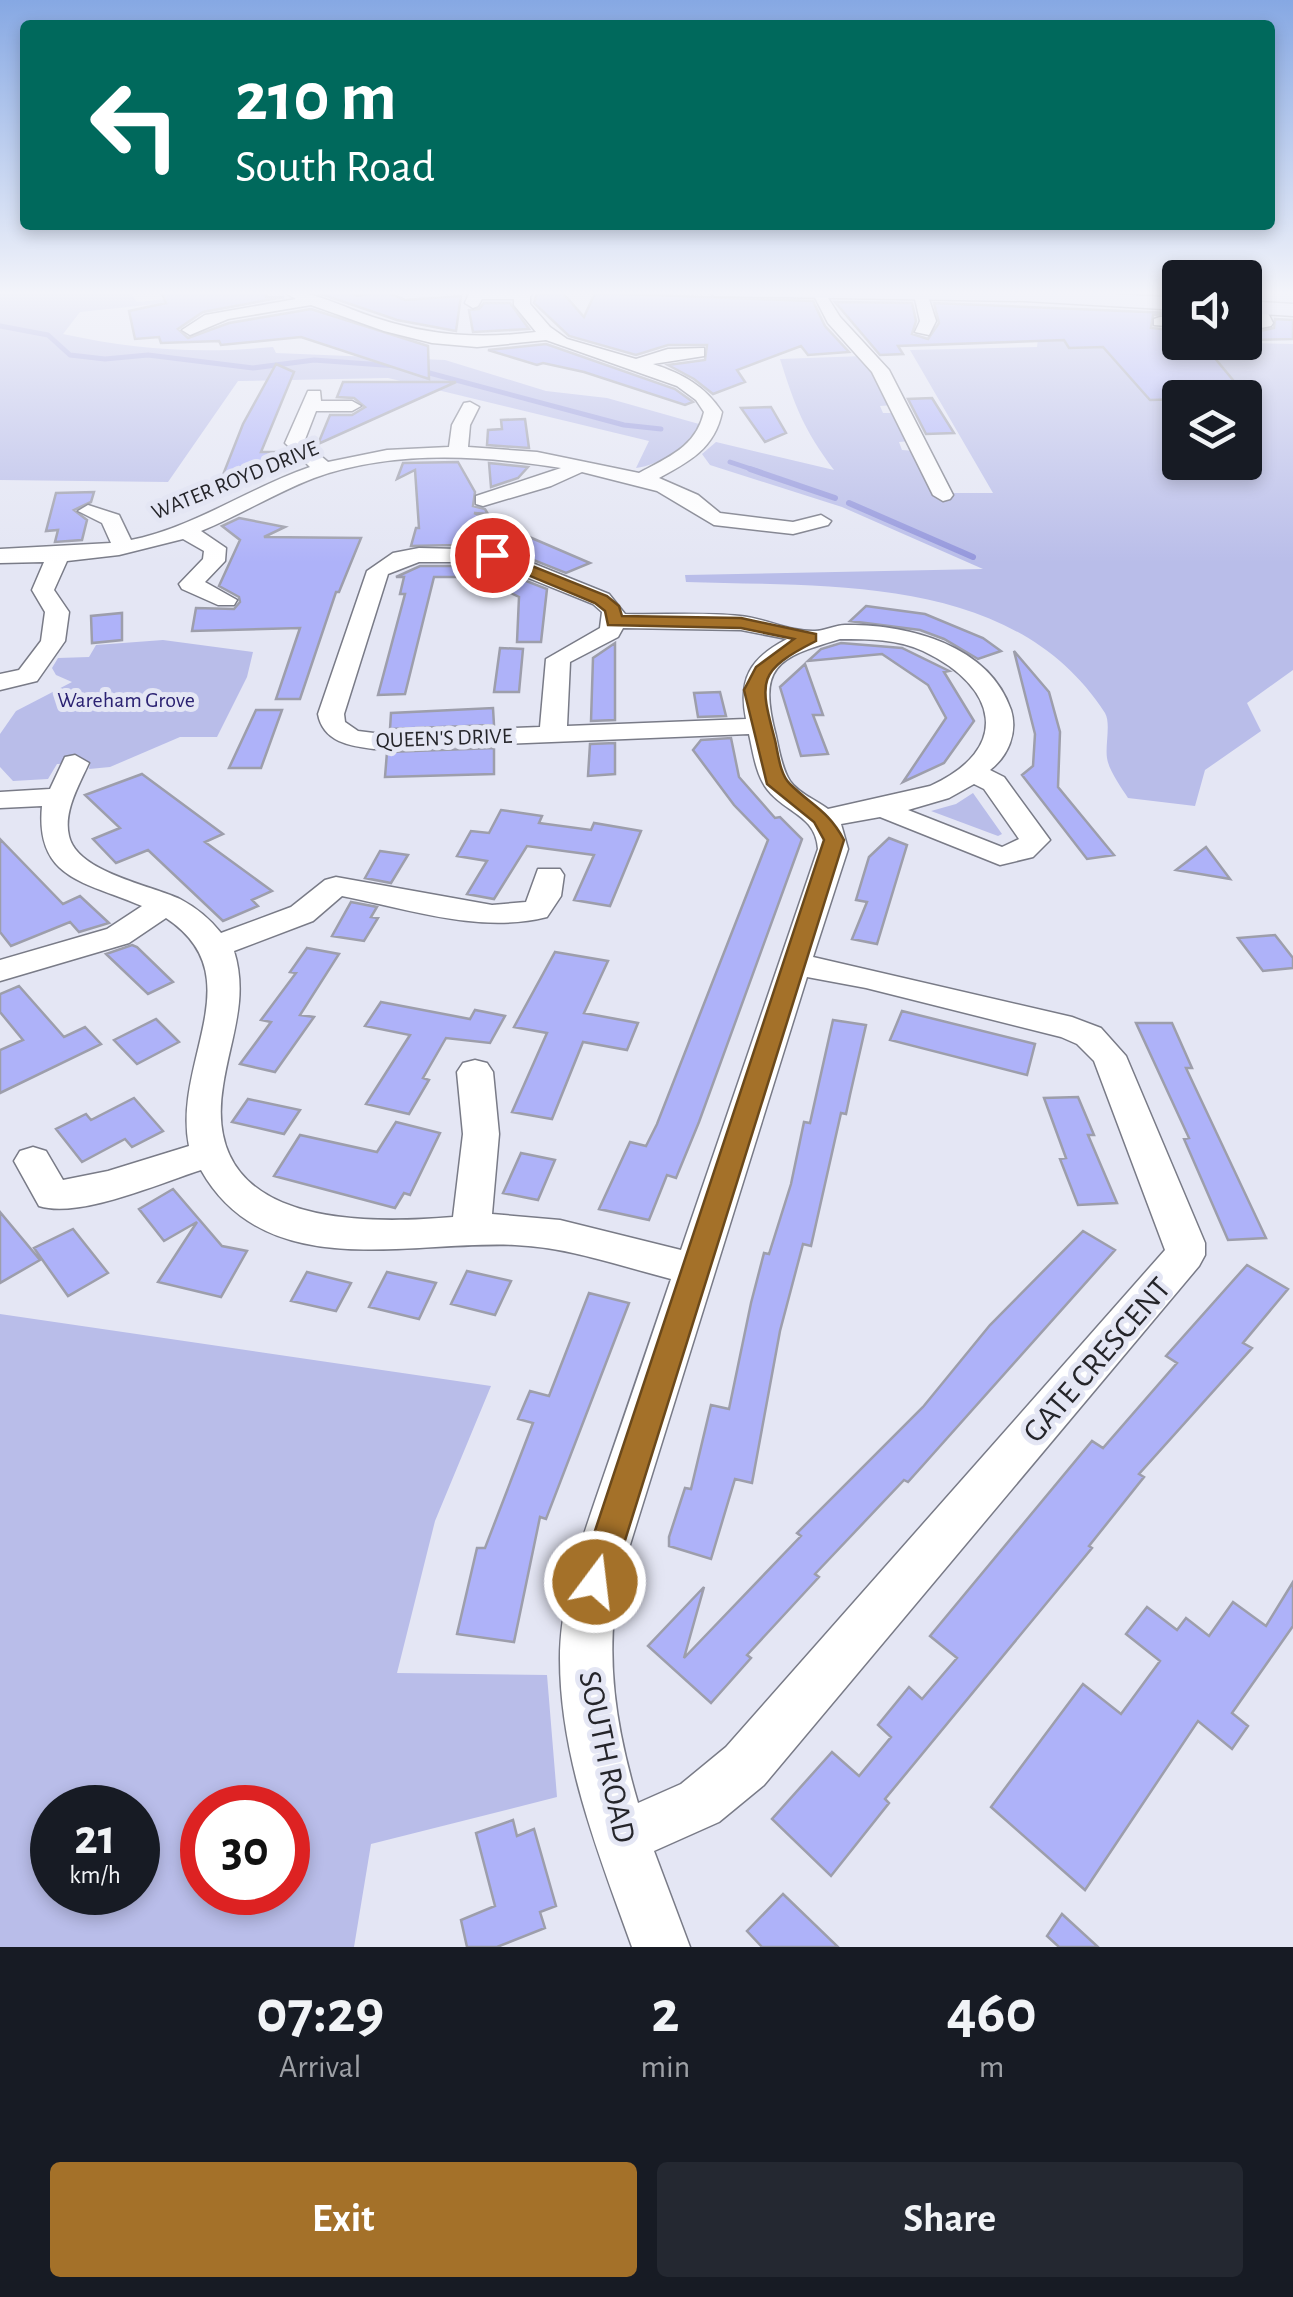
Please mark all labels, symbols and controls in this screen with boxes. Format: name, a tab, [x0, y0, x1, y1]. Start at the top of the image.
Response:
icon: left	[70, 60, 200, 190]
text: 210 m	[235, 63, 397, 133]
text: South Road	[235, 145, 435, 190]
map controls	[1162, 260, 1262, 480]
button: sound	[1162, 260, 1262, 360]
button: layers	[1162, 380, 1262, 480]
street label: WATER ROYD DRIVE	[149, 436, 322, 523]
pin	[450, 513, 535, 598]
icon: arrive	[465, 528, 520, 583]
park label: Wareham Grove	[57, 689, 195, 711]
street label: QUEEN'S DRIVE	[375, 725, 513, 751]
street label: GATE CRESCENT	[1017, 1271, 1177, 1448]
position arrow	[543, 1530, 647, 1634]
street label: SOUTH ROAD	[573, 1668, 641, 1846]
speed limit sign: 30	[180, 1785, 310, 1915]
text: 21	[74, 1813, 116, 1863]
text: km/h	[69, 1863, 121, 1888]
text: 07:29	[256, 1983, 384, 2043]
text: 2	[651, 1983, 679, 2043]
text: 460	[946, 1983, 1037, 2043]
text: Arrival	[279, 2051, 361, 2083]
text: min	[640, 2051, 690, 2083]
text: m	[979, 2051, 1004, 2083]
button: Exit	[50, 2162, 637, 2277]
button: Share	[657, 2162, 1243, 2277]

